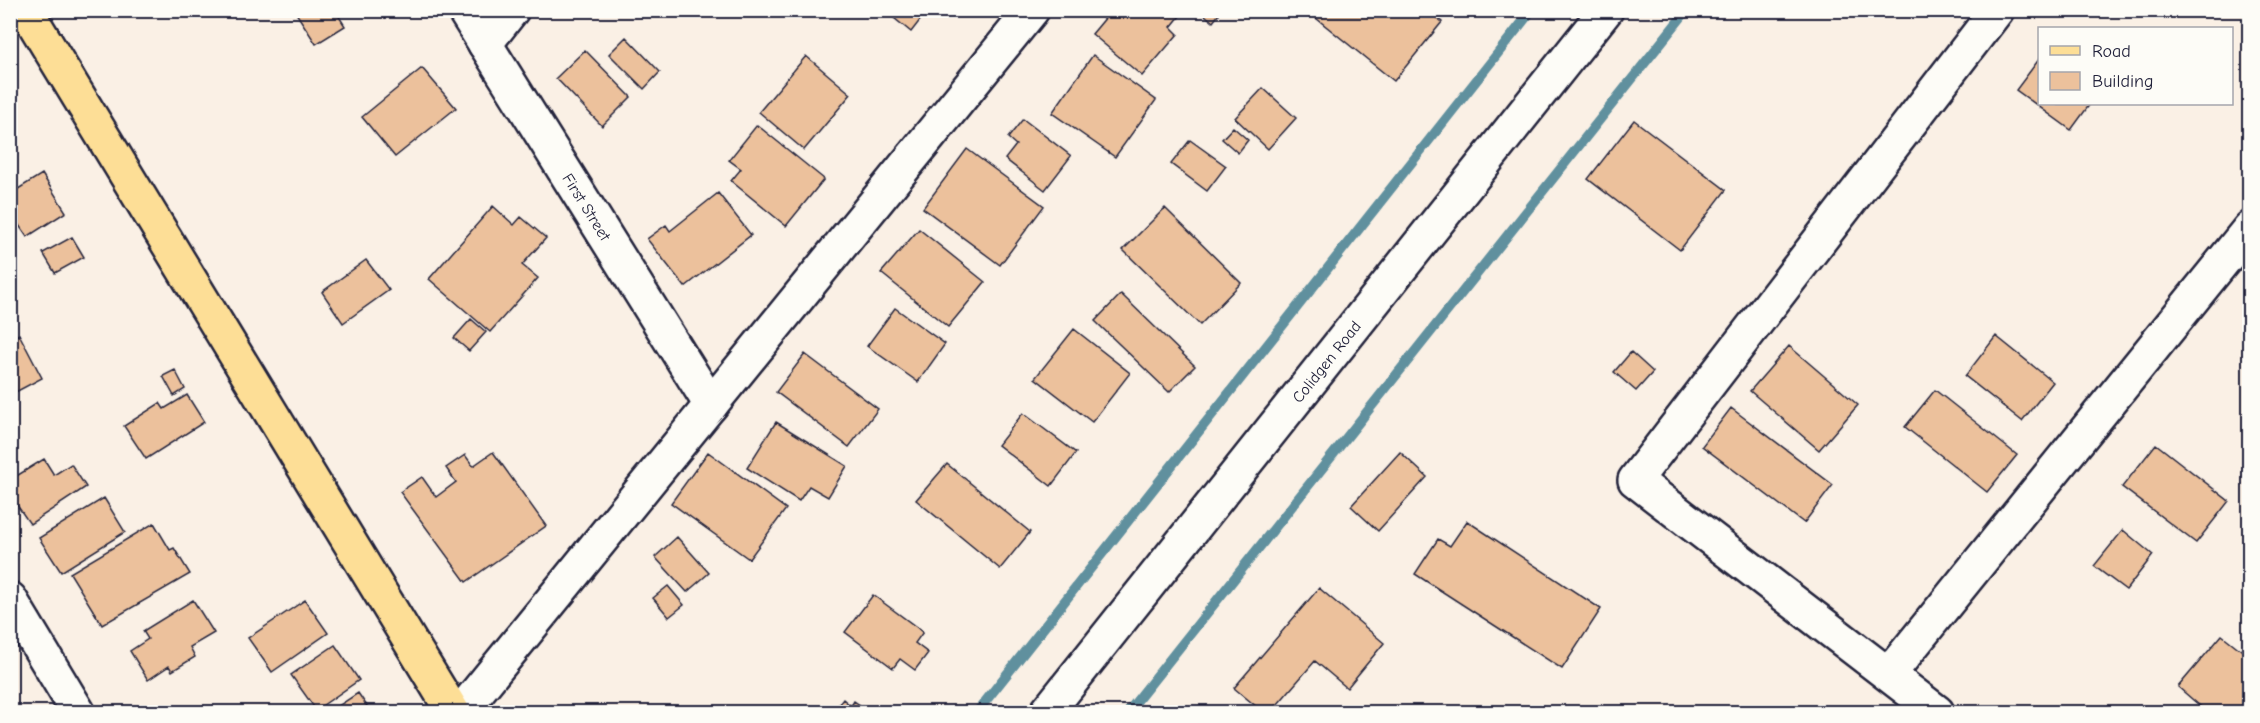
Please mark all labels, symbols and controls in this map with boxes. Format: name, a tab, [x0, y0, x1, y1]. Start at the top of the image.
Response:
legend	[2038, 27, 2233, 105]
text: Road	[2092, 41, 2131, 62]
text: Building	[2092, 71, 2154, 92]
street label: First Street	[558, 170, 614, 245]
street label: Colidgen Road	[1289, 318, 1365, 407]

